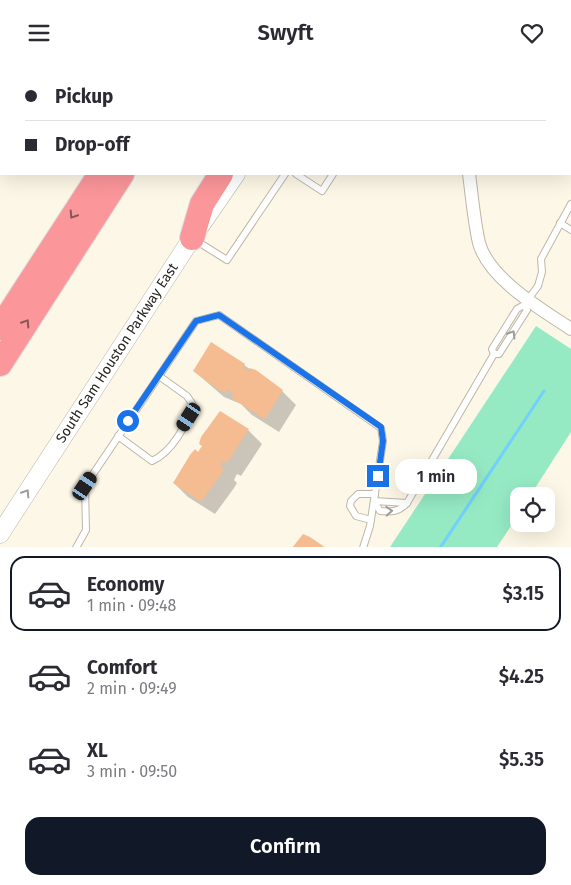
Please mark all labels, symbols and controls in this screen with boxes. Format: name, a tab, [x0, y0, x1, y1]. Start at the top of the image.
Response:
icon: menu	[25, 19, 53, 47]
text: Swyft	[257, 19, 314, 46]
icon: heart	[518, 19, 546, 47]
text: Pickup	[55, 85, 113, 108]
text: Drop-off	[55, 133, 129, 156]
one-way arrow	[70, 209, 79, 218]
street label: South Sam Houston Parkway East	[52, 259, 182, 446]
one-way arrow	[20, 319, 30, 328]
one-way arrow	[505, 331, 515, 340]
car	[174, 400, 203, 434]
route start	[117, 410, 139, 432]
callout: 1 min	[396, 459, 478, 493]
route end	[367, 465, 389, 487]
text: 1 min	[417, 467, 455, 486]
car	[70, 469, 99, 503]
map controls	[510, 487, 555, 532]
button: locate	[510, 487, 555, 532]
one-way arrow	[20, 490, 30, 499]
one-way arrow	[385, 505, 393, 516]
icon: car	[27, 571, 72, 616]
text: Economy	[87, 573, 164, 596]
text: $3.15	[503, 582, 544, 605]
text: 1 min · 09:48	[87, 596, 176, 615]
icon: car	[27, 654, 72, 699]
text: Comfort	[87, 656, 157, 679]
text: $4.25	[499, 665, 544, 688]
text: 2 min · 09:49	[87, 679, 177, 698]
icon: car	[27, 737, 72, 782]
text: XL	[87, 739, 108, 762]
text: $5.35	[499, 748, 544, 771]
text: 3 min · 09:50	[87, 762, 177, 781]
button: Confirm	[25, 817, 546, 875]

